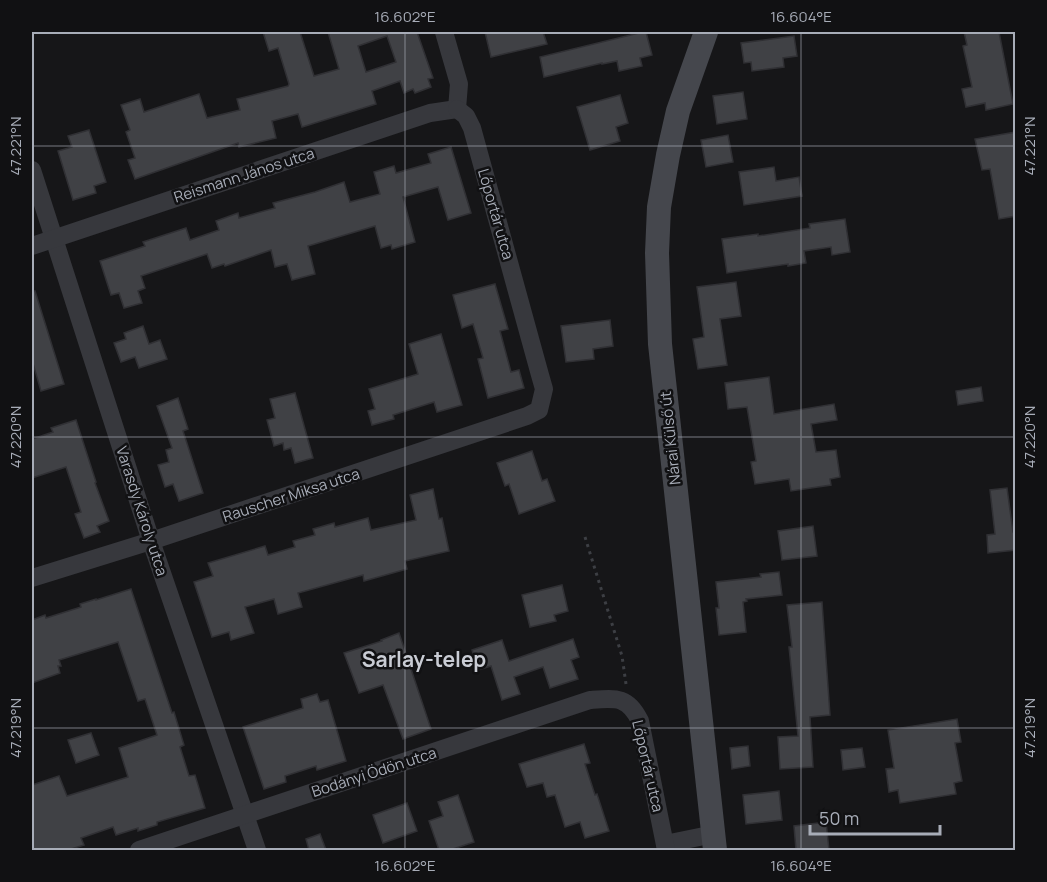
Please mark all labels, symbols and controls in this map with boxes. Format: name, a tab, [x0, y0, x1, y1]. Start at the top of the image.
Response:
text: 16.602°E	[374, 6, 436, 27]
text: 16.604°E	[770, 6, 832, 27]
text: 47.221°N	[5, 116, 26, 176]
text: 47.221°N	[1019, 116, 1040, 176]
street label: Reismann János utca	[171, 142, 317, 208]
street label: Lőportár utca	[473, 166, 519, 262]
street label: Nárai Külső út	[655, 390, 685, 486]
text: 47.220°N	[5, 406, 26, 468]
text: 47.220°N	[1019, 406, 1040, 468]
street label: Varasdy Károly utca	[111, 444, 173, 578]
street label: Rauscher Miksa utca	[220, 463, 362, 527]
district label: Sarlay-telep	[362, 645, 486, 673]
text: 47.219°N	[5, 698, 26, 758]
text: 47.219°N	[1019, 698, 1040, 758]
street label: Lőportár utca	[627, 718, 669, 814]
street label: Bodányi Ödön utca	[309, 742, 439, 802]
scale bar	[810, 798, 940, 836]
text: 50 m	[819, 806, 859, 830]
text: 16.602°E	[374, 855, 436, 876]
text: 16.604°E	[770, 855, 832, 876]

